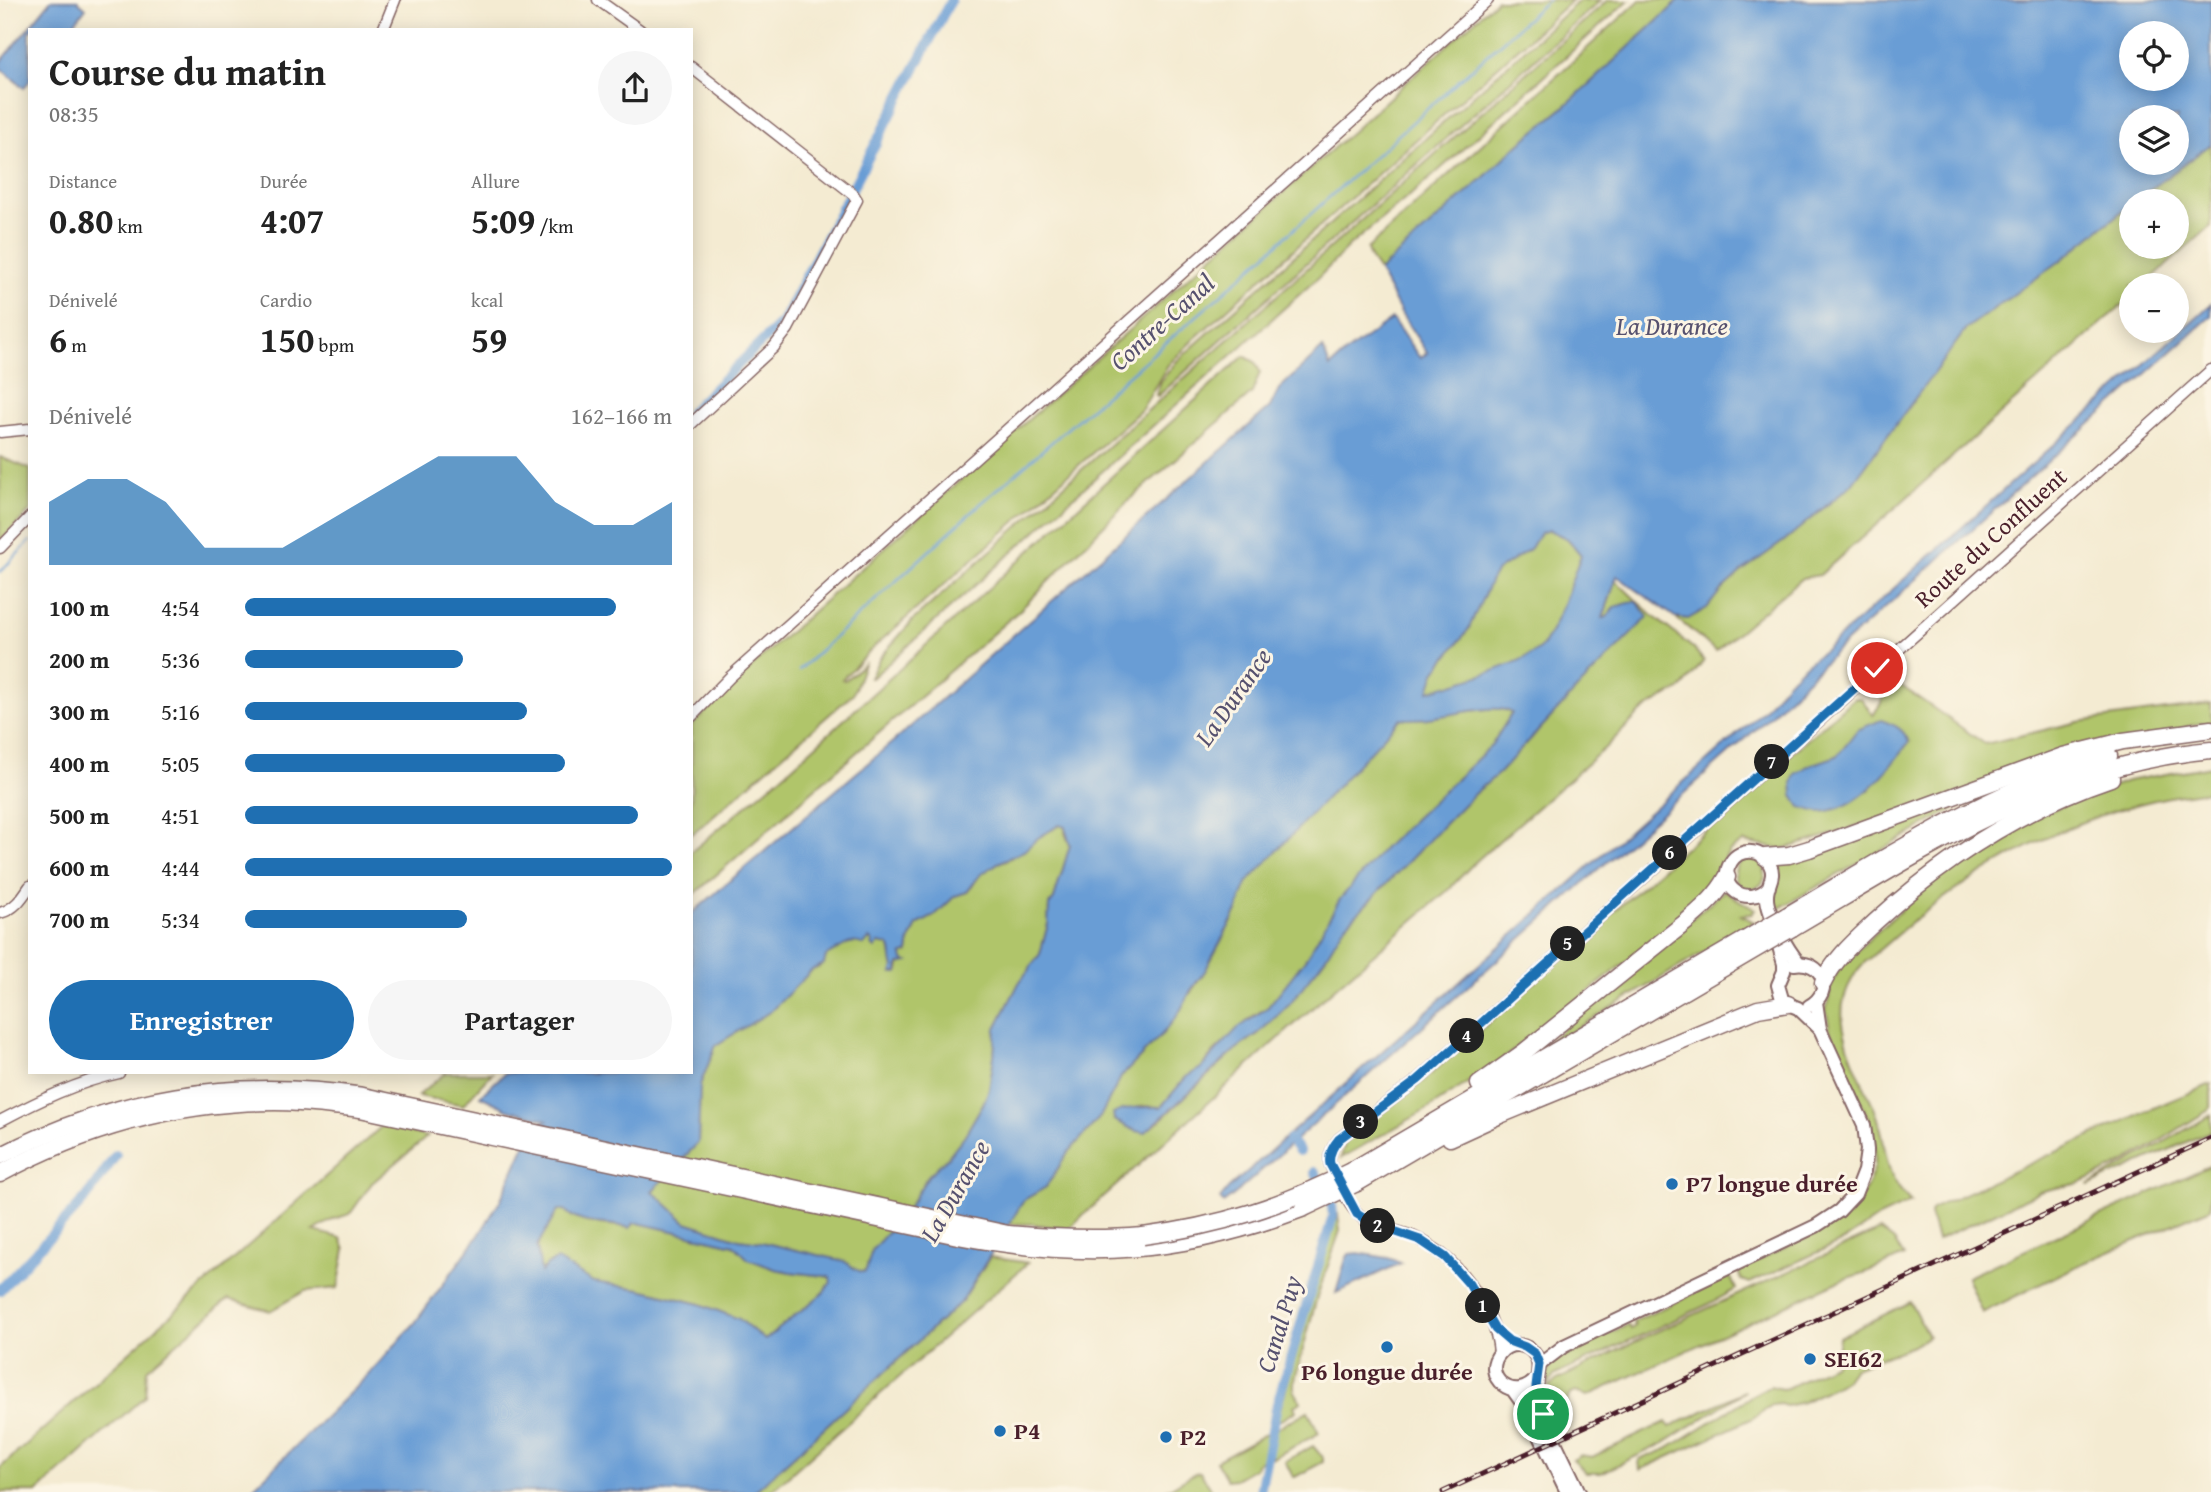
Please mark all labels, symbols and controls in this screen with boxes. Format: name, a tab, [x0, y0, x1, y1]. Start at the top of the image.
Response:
map controls	[2119, 21, 2189, 343]
button: locate	[2119, 21, 2189, 91]
text: Course du matin	[49, 43, 326, 99]
button: share	[598, 51, 672, 125]
text: 08:35	[49, 97, 99, 130]
button: layers	[2119, 105, 2189, 175]
text: Distance	[49, 167, 117, 195]
text: Durée	[260, 167, 307, 195]
text: Allure	[471, 167, 520, 195]
button: +	[2119, 189, 2189, 259]
text: 0.80	[49, 195, 113, 246]
text: 4:07	[260, 195, 324, 246]
text: 5:09	[471, 195, 535, 246]
text: km	[113, 212, 143, 240]
text: /km	[535, 212, 574, 240]
water label: Contre-Canal	[1100, 264, 1223, 379]
button: −	[2119, 273, 2189, 343]
text: Dénivelé	[49, 286, 118, 314]
text: Cardio	[260, 286, 312, 314]
text: kcal	[471, 286, 503, 314]
water label: La Durance	[1615, 306, 1728, 345]
text: 6	[49, 314, 67, 365]
text: 150	[260, 314, 314, 365]
text: 59	[471, 314, 507, 365]
text: m	[67, 331, 87, 359]
text: bpm	[314, 331, 354, 359]
text: Dénivelé	[49, 399, 132, 432]
text: 162–166 m	[571, 399, 672, 432]
street label: Route du Confluent	[1907, 459, 2075, 616]
text: 100 m	[49, 591, 110, 624]
text: 4:54	[161, 591, 200, 624]
pin	[1847, 638, 1907, 698]
water label: La Durance	[1184, 640, 1281, 755]
text: 200 m	[49, 643, 110, 676]
text: 5:36	[161, 643, 200, 676]
icon: check	[1858, 649, 1896, 687]
text: 300 m	[49, 695, 110, 728]
text: 5:16	[161, 695, 200, 728]
pin: 7	[1754, 744, 1790, 780]
text: 400 m	[49, 747, 110, 780]
text: 5:05	[161, 747, 200, 780]
text: 7	[1767, 747, 1776, 775]
text: 500 m	[49, 799, 110, 832]
text: 4:51	[161, 799, 200, 832]
pin: 6	[1652, 836, 1688, 870]
text: 6	[1665, 838, 1674, 866]
text: 600 m	[49, 851, 110, 884]
text: 4:44	[161, 851, 200, 884]
text: 700 m	[49, 903, 110, 936]
text: 5:34	[161, 903, 200, 936]
pin: 5	[1550, 926, 1586, 962]
text: 5	[1563, 929, 1572, 957]
button: Enregistrer	[49, 980, 354, 1060]
button: Partager	[368, 980, 672, 1060]
pin: 4	[1450, 1018, 1484, 1054]
text: 4	[1462, 1021, 1471, 1049]
pin: 3	[1344, 1104, 1378, 1140]
text: 3	[1356, 1107, 1365, 1135]
water label: La Durance	[909, 1133, 999, 1250]
place label: P7 longue durée	[1686, 1166, 1858, 1201]
marker: P7 longue durée	[1664, 1176, 1680, 1192]
pin: 2	[1360, 1208, 1396, 1244]
text: 2	[1373, 1211, 1382, 1239]
water label: Canal Puy	[1245, 1271, 1312, 1377]
pin: 1	[1466, 1288, 1500, 1324]
text: 1	[1478, 1291, 1487, 1319]
marker: P6 longue durée	[1379, 1339, 1395, 1355]
place label: SEI62	[1824, 1341, 1882, 1376]
marker: SEI62	[1802, 1351, 1818, 1367]
place label: P6 longue durée	[1301, 1354, 1473, 1389]
pin	[1513, 1384, 1573, 1444]
icon: arrive	[1524, 1395, 1562, 1433]
place label: P4	[1014, 1413, 1040, 1448]
place label: P2	[1180, 1419, 1206, 1454]
marker: P4	[992, 1423, 1008, 1439]
marker: P2	[1158, 1429, 1174, 1445]

